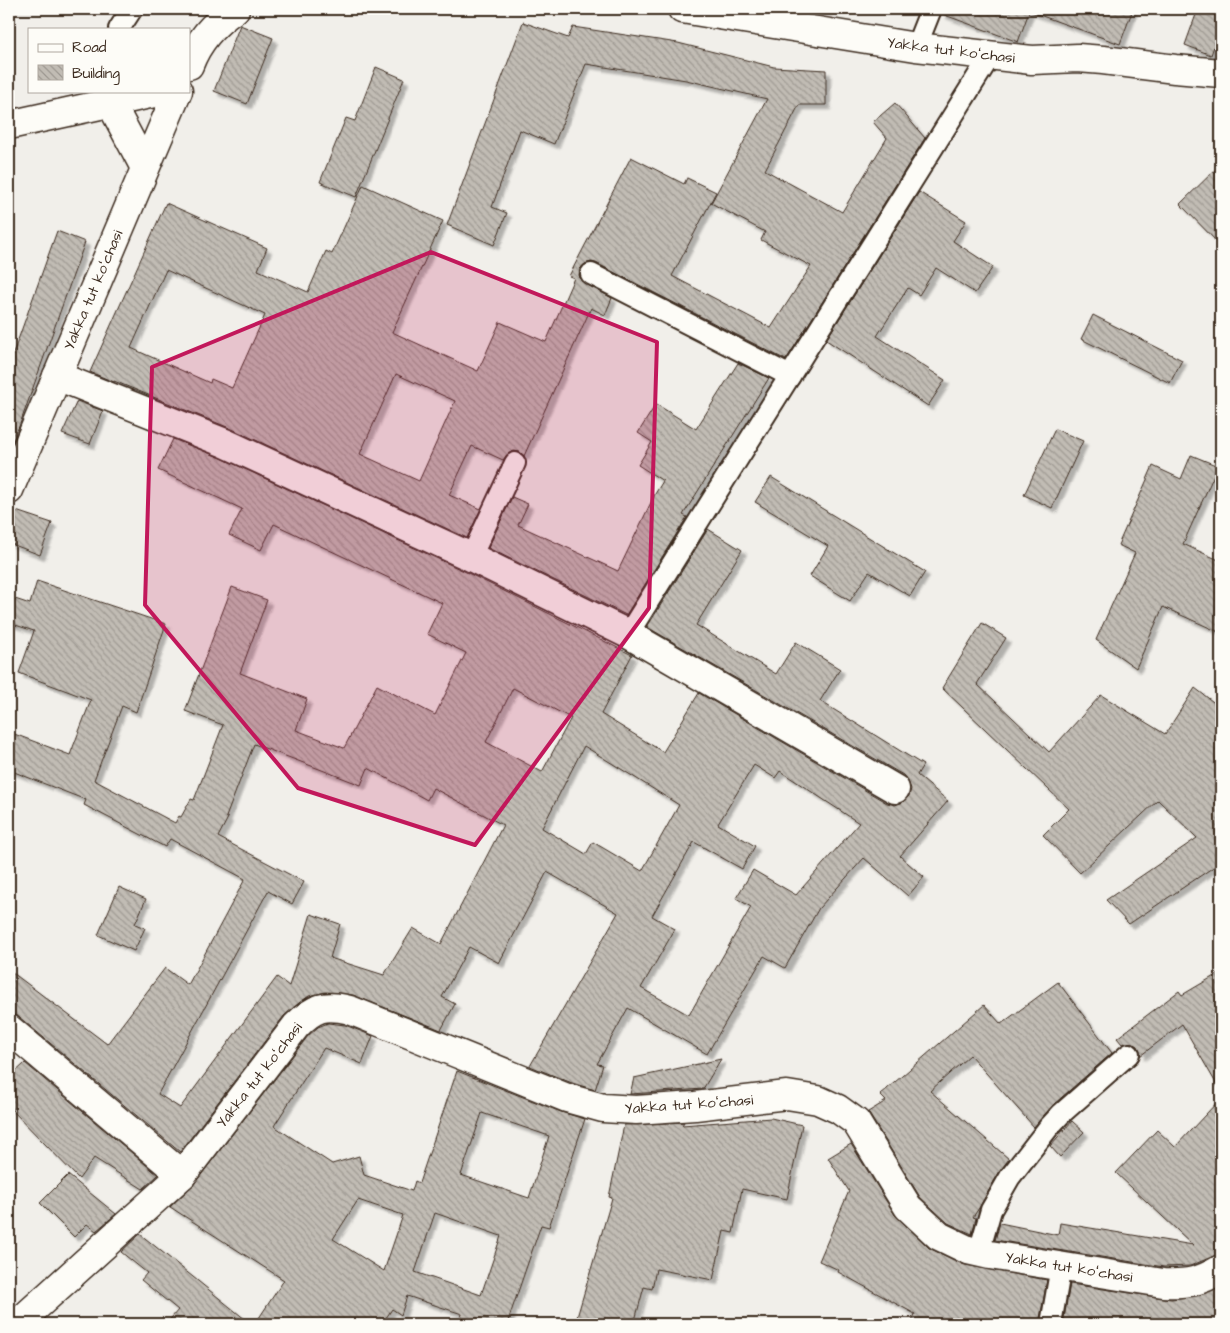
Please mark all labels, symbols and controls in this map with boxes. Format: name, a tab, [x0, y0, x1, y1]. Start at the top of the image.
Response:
legend	[28, 28, 190, 92]
street label: Yakka tut koʻchasi	[886, 32, 1017, 69]
text: Road	[72, 37, 107, 58]
text: Building	[72, 63, 120, 85]
street label: Yakka tut koʻchasi	[59, 226, 129, 354]
street label: Yakka tut koʻchasi	[211, 1018, 308, 1133]
street label: Yakka tut koʻchasi	[624, 1089, 755, 1119]
street label: Yakka tut koʻchasi	[1004, 1247, 1135, 1288]

